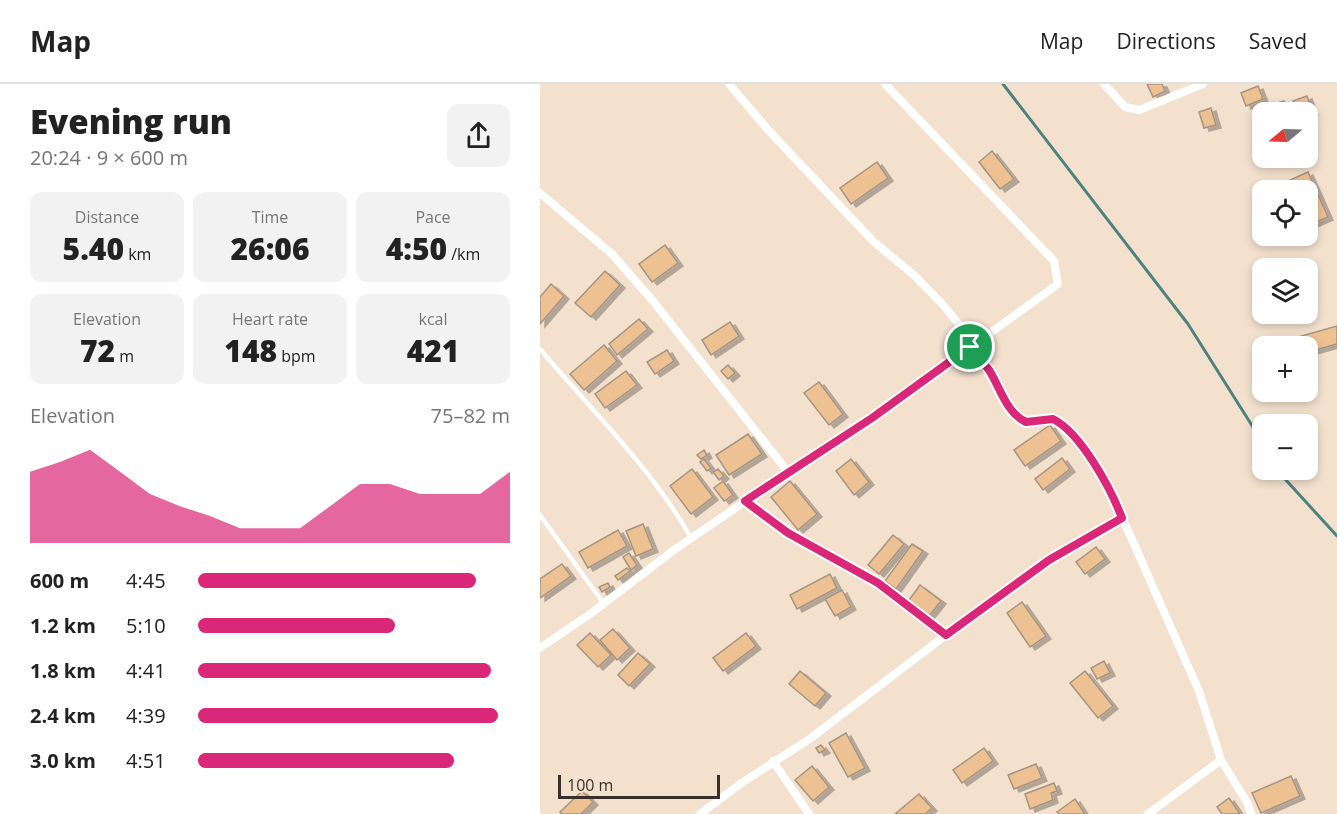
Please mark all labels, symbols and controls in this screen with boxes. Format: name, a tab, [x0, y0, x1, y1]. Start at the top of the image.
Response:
text: Map	[30, 22, 91, 60]
text: Map	[1040, 27, 1083, 55]
text: Directions	[1116, 27, 1216, 55]
text: Saved	[1249, 27, 1307, 55]
text: Evening run	[30, 99, 232, 144]
north arrow	[1252, 102, 1318, 168]
map controls	[1252, 102, 1318, 480]
button: share	[447, 104, 510, 167]
text: 20:24 · 9 × 600 m	[30, 144, 188, 171]
button: locate	[1252, 180, 1318, 246]
text: Distance	[75, 206, 139, 228]
text: Time	[252, 206, 288, 228]
text: Pace	[415, 206, 451, 228]
text: 5.40	[63, 228, 124, 269]
text: 26:06	[231, 228, 309, 269]
text: 4:50	[386, 228, 447, 269]
text: km	[124, 243, 151, 265]
text: /km	[447, 243, 480, 265]
button: layers	[1252, 258, 1318, 324]
text: Elevation	[73, 308, 141, 330]
text: Heart rate	[232, 308, 308, 330]
text: kcal	[419, 308, 448, 330]
pin	[944, 321, 995, 372]
text: 72	[80, 330, 115, 371]
text: 148	[224, 330, 277, 371]
text: 421	[407, 330, 459, 371]
icon: arrive	[953, 330, 986, 363]
button: +	[1252, 336, 1318, 402]
text: m	[115, 345, 134, 367]
text: bpm	[277, 345, 316, 367]
text: Elevation	[30, 402, 115, 429]
text: 75–82 m	[431, 402, 510, 429]
button: −	[1252, 414, 1318, 480]
text: 600 m	[30, 567, 89, 594]
text: 4:45	[126, 567, 166, 594]
text: 1.2 km	[30, 612, 96, 639]
text: 5:10	[126, 612, 166, 639]
text: 1.8 km	[30, 657, 96, 684]
text: 4:41	[126, 657, 166, 684]
text: 2.4 km	[30, 702, 96, 729]
text: 4:39	[126, 702, 166, 729]
text: 3.0 km	[30, 747, 96, 774]
text: 4:51	[126, 747, 166, 774]
scale bar	[558, 772, 720, 800]
text: 100 m	[567, 774, 613, 796]

